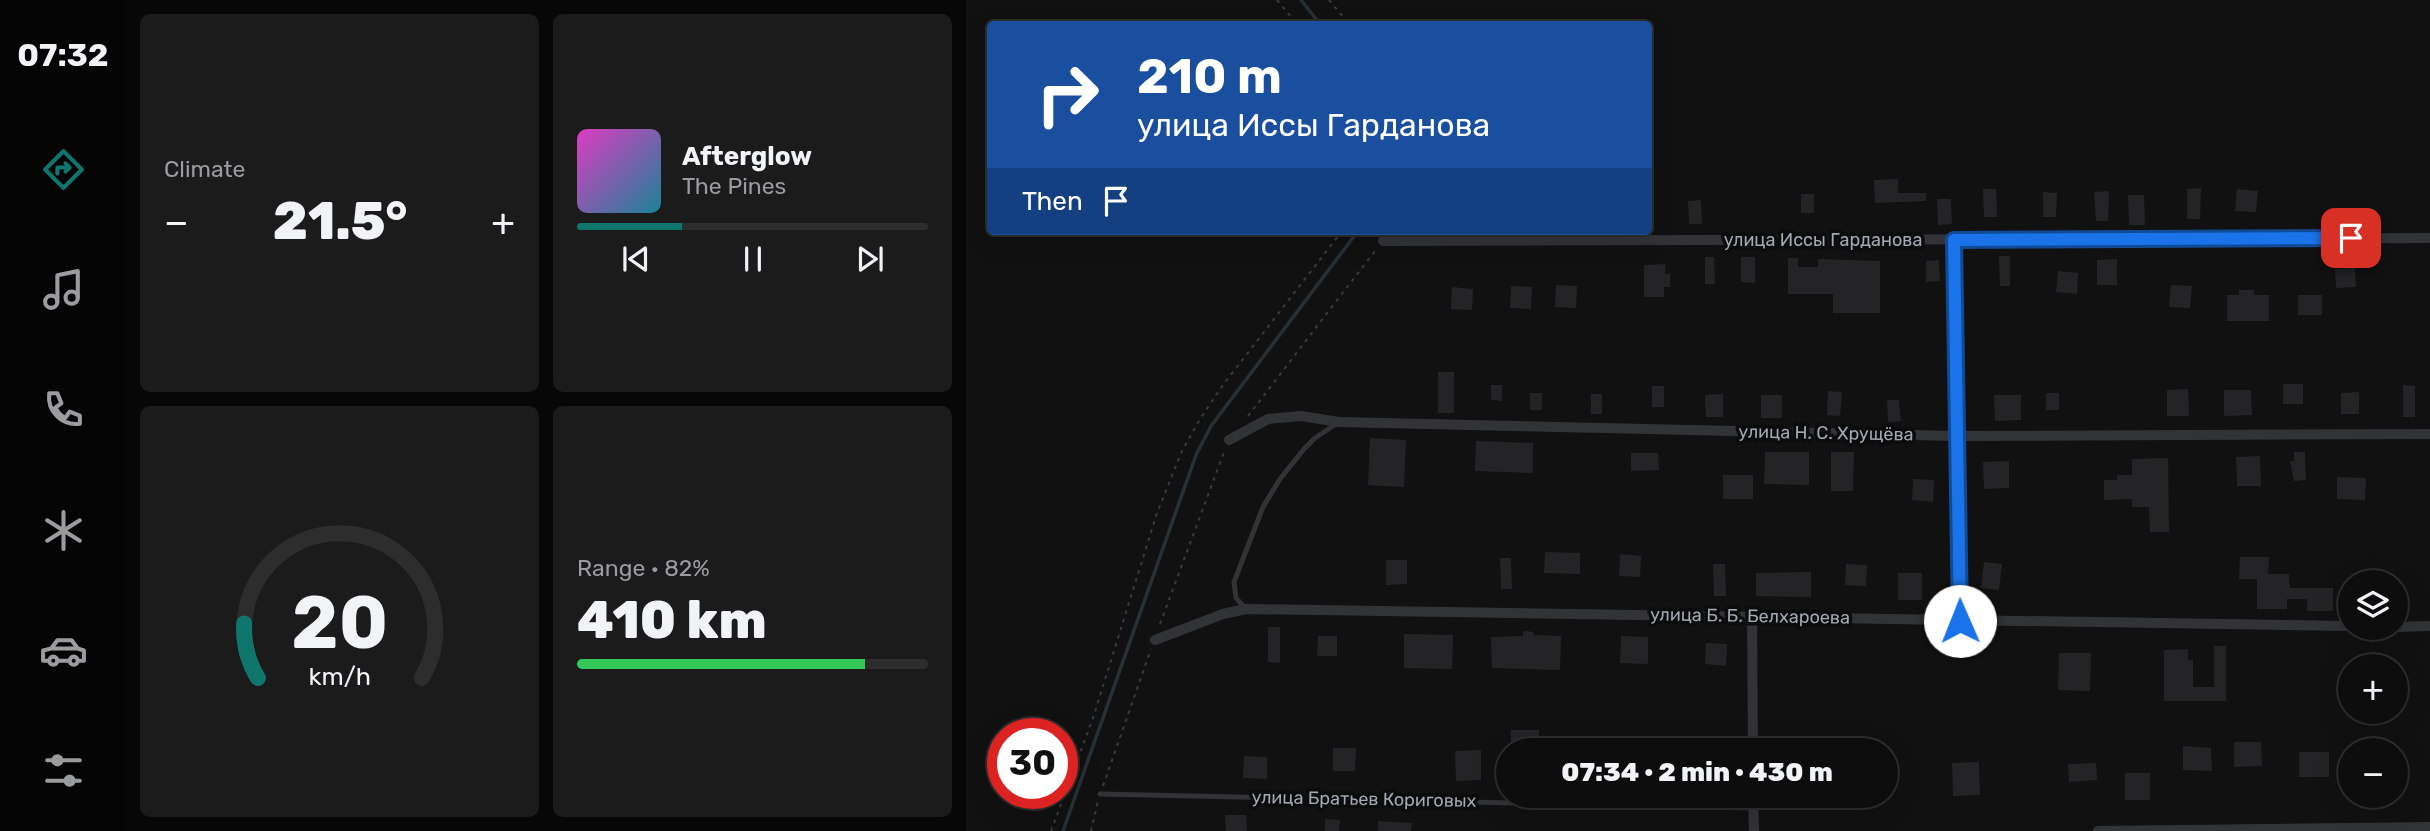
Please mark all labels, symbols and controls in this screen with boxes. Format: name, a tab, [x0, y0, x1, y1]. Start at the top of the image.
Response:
text: 07:32	[17, 36, 109, 74]
text: 210 m	[1137, 47, 1282, 105]
icon: right	[1022, 49, 1113, 140]
text: улица Иссы Гарданова	[1137, 106, 1490, 144]
text: Afterglow	[682, 141, 812, 172]
icon: directions	[39, 145, 88, 194]
text: Climate	[164, 155, 245, 183]
text: The Pines	[682, 172, 786, 200]
icon: arrive	[1097, 182, 1135, 220]
text: Then	[1022, 186, 1083, 217]
text: 21.5°	[273, 190, 407, 252]
text: −	[164, 199, 189, 245]
text: +	[491, 199, 515, 245]
pin	[2321, 208, 2381, 268]
icon: arrive	[2332, 219, 2370, 257]
street label: улица Иссы Гарданова	[1724, 229, 1922, 251]
icon: previous	[617, 240, 655, 278]
icon: pause	[734, 240, 772, 278]
icon: next	[851, 240, 889, 278]
icon: music	[39, 265, 88, 314]
icon: phone	[39, 385, 88, 434]
street label: улица Н. С. Хрущёва	[1738, 420, 1914, 446]
icon: climate	[39, 506, 88, 555]
text: Range · 82%	[577, 554, 710, 582]
map controls	[2338, 570, 2408, 808]
button: layers	[2338, 570, 2408, 640]
text: 20	[291, 580, 388, 666]
position arrow	[1923, 584, 1997, 658]
text: 410 km	[577, 589, 767, 651]
street label: улица Б. Б. Белхароева	[1650, 603, 1850, 629]
icon: car	[39, 626, 88, 675]
button: +	[2338, 654, 2408, 724]
text: km/h	[308, 661, 371, 690]
speed limit sign: 30	[987, 718, 1078, 809]
button: −	[2338, 738, 2408, 808]
icon: filters	[39, 746, 88, 795]
text: 07:34 · 2 min · 430 m	[1561, 757, 1833, 788]
street label: улица Братьев Кориговых	[1252, 786, 1477, 812]

